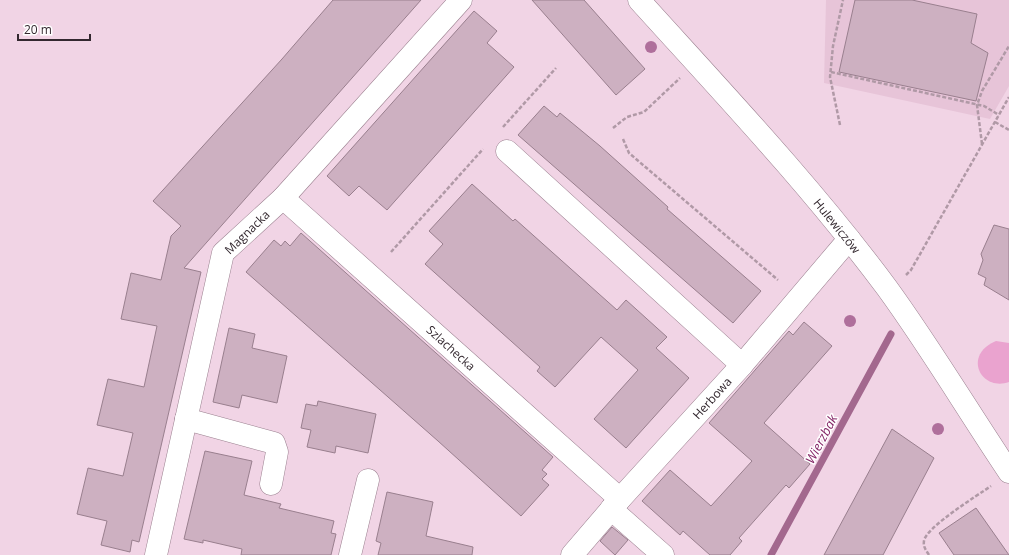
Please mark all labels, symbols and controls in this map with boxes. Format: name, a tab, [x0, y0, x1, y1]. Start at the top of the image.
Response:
scale bar	[18, 16, 90, 42]
text: 20 m	[24, 21, 52, 38]
street label: Hulewiczów	[810, 195, 865, 258]
street label: Magnacka	[221, 206, 273, 258]
street label: Szlachecka	[423, 321, 479, 375]
street label: Herbowa	[689, 373, 735, 423]
water label: Wierzbak	[801, 411, 842, 467]

